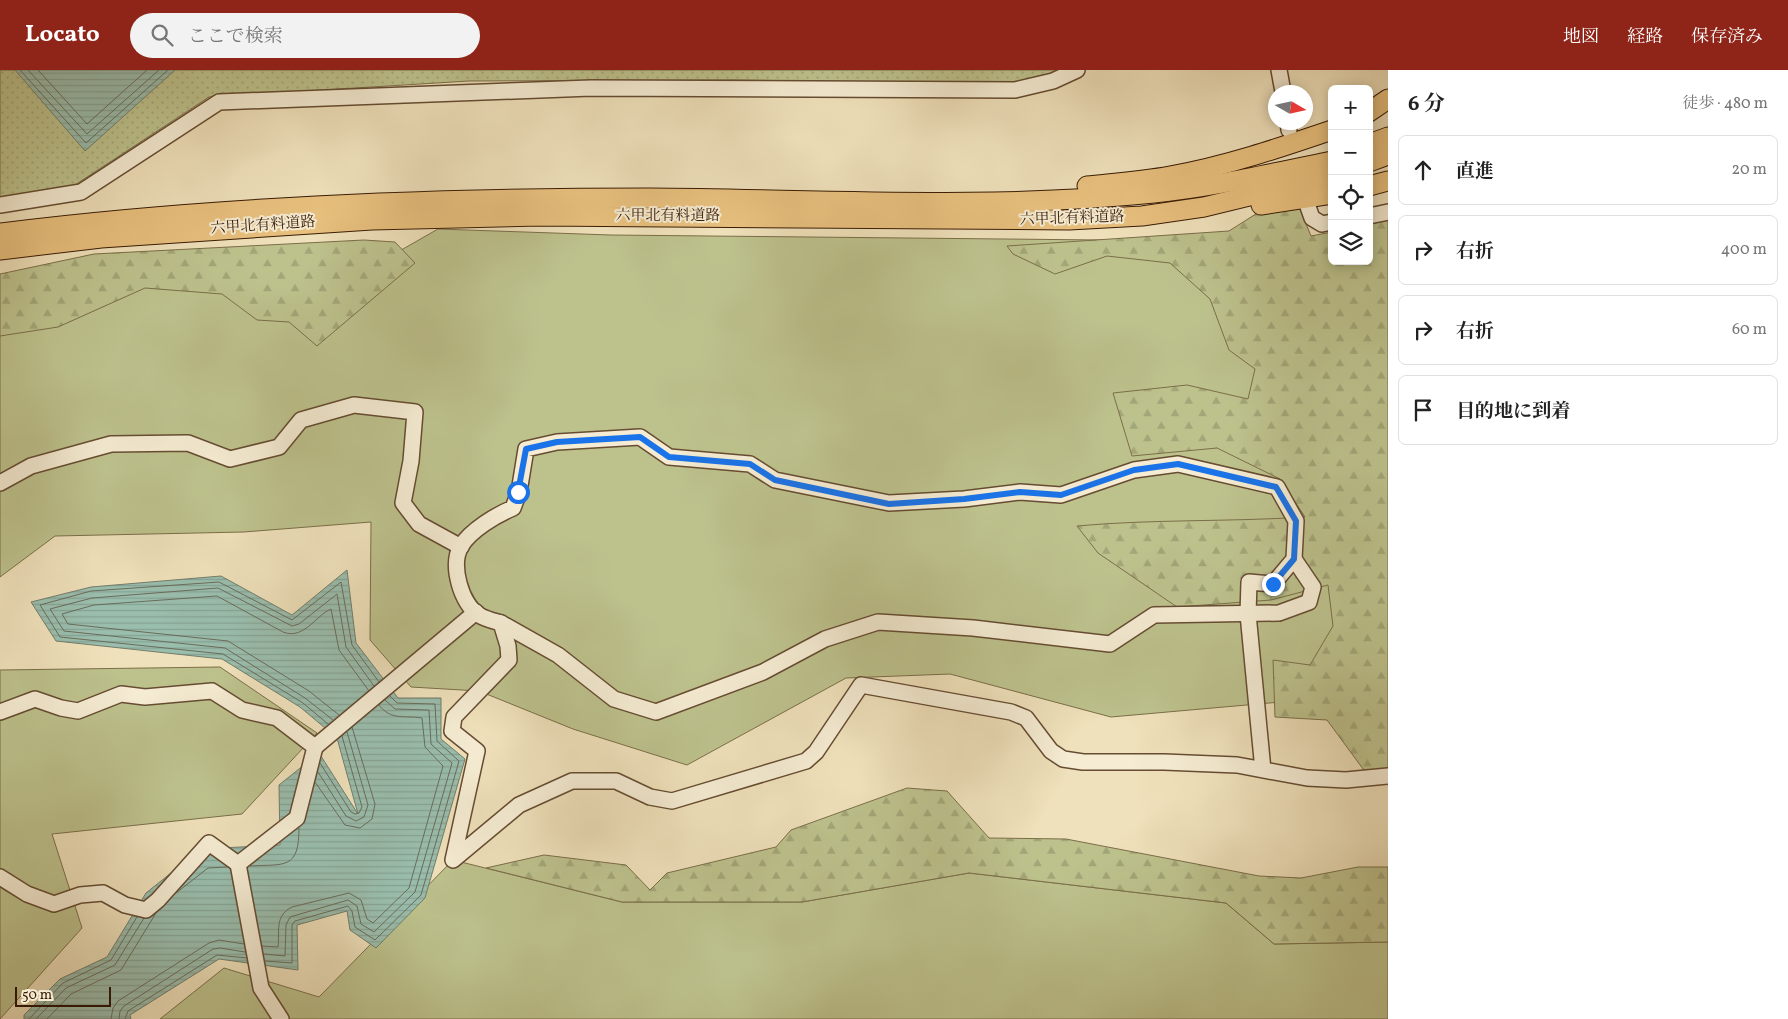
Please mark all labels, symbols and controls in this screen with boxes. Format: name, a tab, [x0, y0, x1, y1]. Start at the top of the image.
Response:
search box	[130, 13, 480, 58]
text: Locato	[25, 18, 100, 52]
icon: search	[148, 21, 176, 49]
text: ここで検索	[188, 24, 283, 50]
text: 地図	[1563, 25, 1599, 50]
text: 経路	[1627, 25, 1663, 50]
text: 保存済み	[1691, 25, 1763, 50]
north arrow	[1268, 85, 1313, 130]
map controls	[1328, 85, 1373, 265]
button: +	[1328, 85, 1373, 130]
text: 6 分	[1408, 90, 1445, 119]
text: 徒歩 · 480 m	[1682, 93, 1768, 115]
button: −	[1328, 130, 1373, 175]
icon: ahead	[1409, 156, 1437, 184]
text: 直進	[1456, 159, 1494, 185]
text: 20 m	[1732, 159, 1767, 181]
button: locate	[1328, 175, 1373, 220]
street label: 六甲北有料道路	[615, 206, 721, 227]
street label: 六甲北有料道路	[1019, 207, 1125, 231]
street label: 六甲北有料道路	[210, 212, 316, 240]
button: layers	[1328, 220, 1373, 265]
icon: right	[1409, 236, 1437, 264]
text: 右折	[1456, 239, 1494, 265]
text: 400 m	[1721, 239, 1767, 261]
icon: right	[1409, 316, 1437, 344]
text: 右折	[1456, 319, 1494, 345]
text: 60 m	[1732, 319, 1767, 341]
icon: arrive	[1409, 396, 1437, 424]
text: 目的地に到着	[1456, 399, 1570, 425]
route start	[507, 481, 530, 504]
route end	[1262, 573, 1285, 596]
scale bar	[15, 984, 111, 1007]
text: 50 m	[22, 986, 52, 1005]

